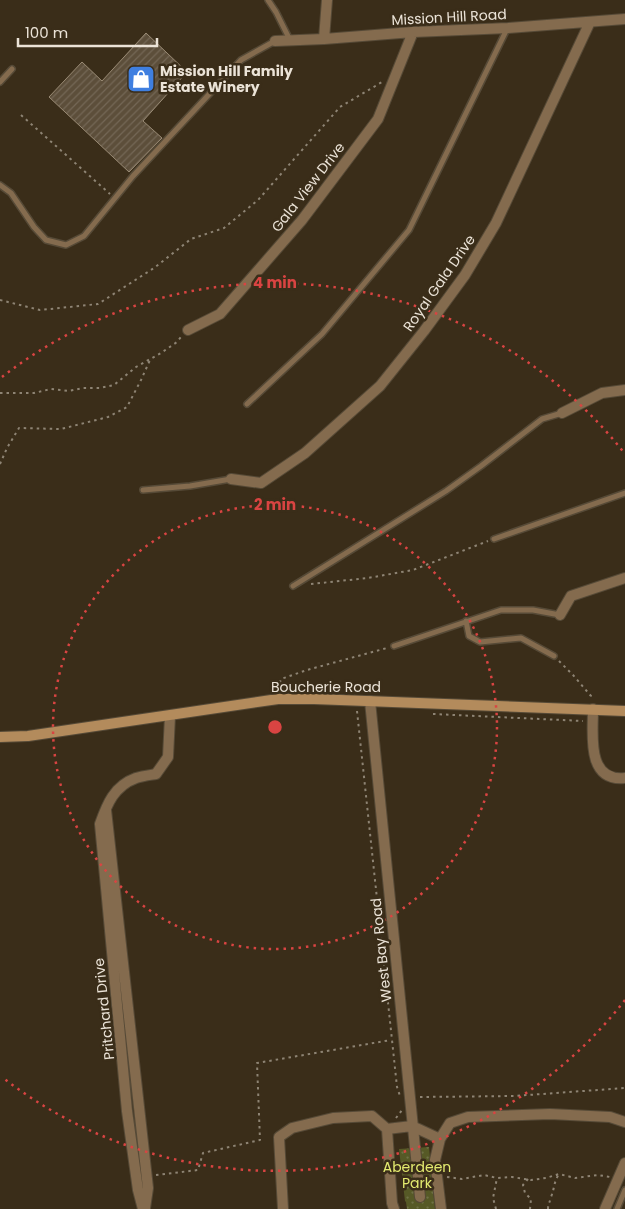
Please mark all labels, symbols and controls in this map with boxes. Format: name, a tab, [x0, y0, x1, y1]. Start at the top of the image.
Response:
street label: Mission Hill Road	[391, 4, 507, 30]
scale bar	[18, 15, 156, 47]
text: 100 m	[25, 22, 68, 43]
place label: Mission Hill Family Estate Winery	[160, 61, 293, 97]
shop icon: Mission Hill Family Estate Winery	[126, 64, 156, 94]
street label: Gala View Drive	[267, 138, 350, 236]
street label: Royal Gala Drive	[398, 230, 480, 335]
text: 4 min	[253, 272, 297, 293]
text: 2 min	[254, 494, 296, 515]
street label: Boucherie Road	[271, 677, 381, 697]
centre of rings	[266, 718, 284, 736]
street label: West Bay Road	[366, 897, 396, 1003]
street label: Pritchard Drive	[89, 957, 119, 1061]
park label: Aberdeen Park	[383, 1157, 451, 1193]

